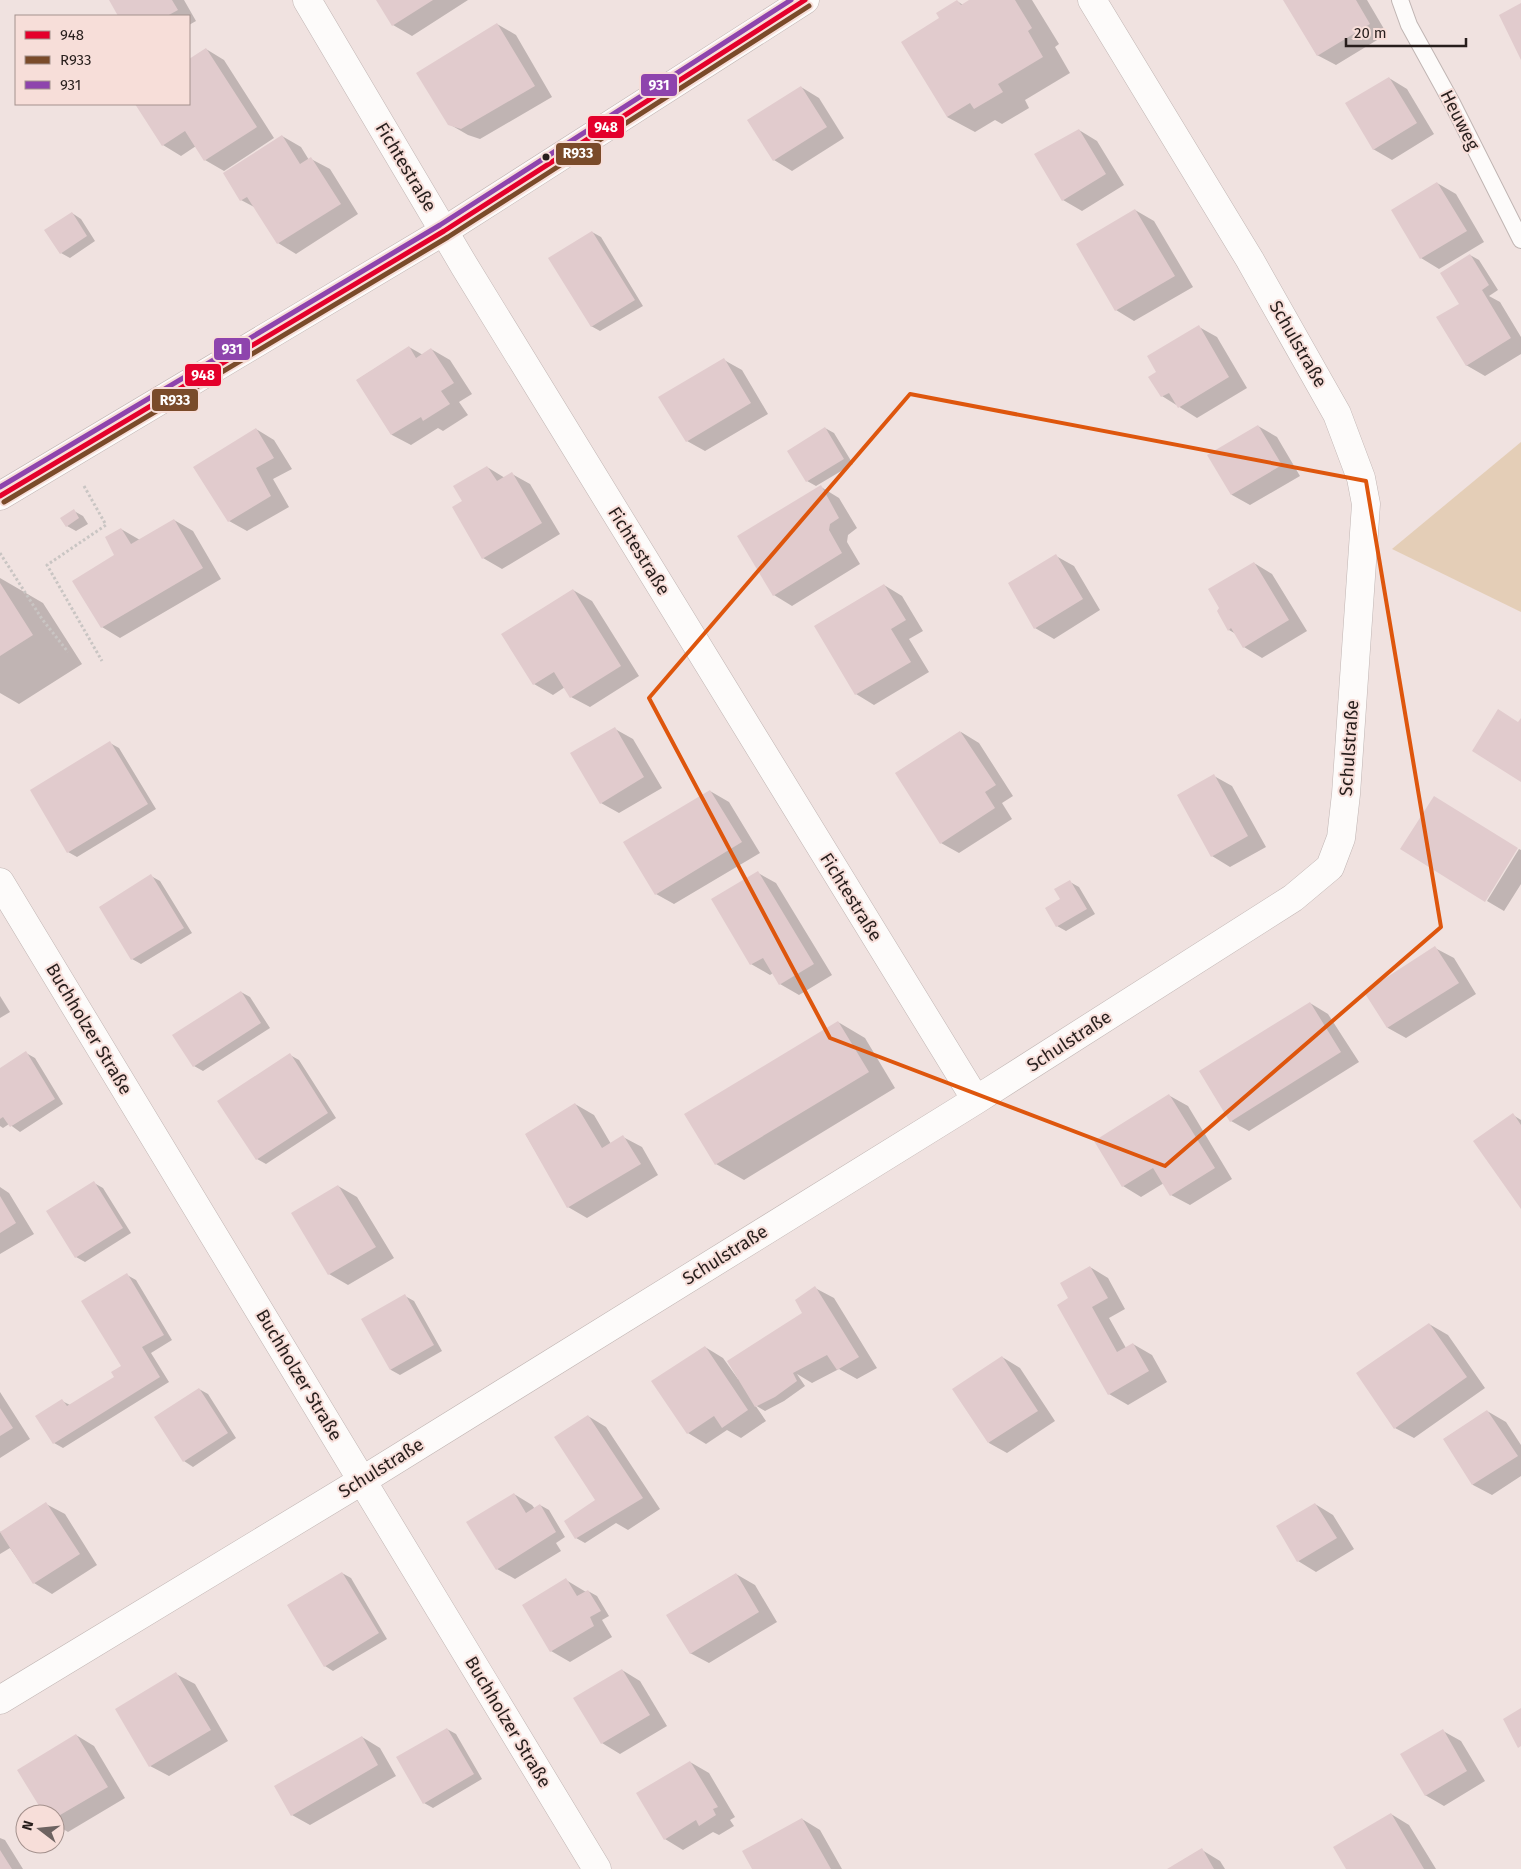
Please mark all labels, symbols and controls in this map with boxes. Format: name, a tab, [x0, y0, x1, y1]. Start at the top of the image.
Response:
legend	[15, 15, 190, 105]
scale bar	[1346, 15, 1466, 47]
text: 20 m	[1354, 24, 1387, 42]
text: 948	[60, 26, 84, 44]
text: R933	[60, 51, 92, 69]
line badge: 931	[640, 73, 678, 97]
text: 931	[60, 76, 81, 94]
text: 931	[648, 77, 670, 94]
street label: Heuweg	[1436, 86, 1485, 154]
line badge: 948	[587, 115, 625, 139]
street label: Fichtestraße	[371, 118, 441, 216]
text: 948	[594, 119, 618, 136]
line badge: R933	[555, 142, 602, 166]
text: R933	[563, 145, 593, 162]
unlabelled marker	[541, 152, 551, 162]
street label: Schulstraße	[1264, 297, 1332, 391]
line badge: 931	[213, 337, 251, 361]
text: 931	[221, 341, 243, 358]
line badge: 948	[184, 363, 222, 387]
text: 948	[191, 367, 215, 384]
line badge: R933	[151, 388, 199, 412]
text: R933	[160, 392, 190, 409]
street label: Fichtestraße	[603, 503, 675, 599]
street label: Schulstraße	[1335, 699, 1363, 797]
street label: Fichtestraße	[815, 849, 887, 945]
street label: Buchholzer Straße	[41, 959, 137, 1099]
street label: Schulstraße	[1023, 1006, 1115, 1076]
street label: Schulstraße	[678, 1220, 772, 1290]
street label: Buchholzer Straße	[251, 1305, 347, 1445]
street label: Schulstraße	[334, 1433, 428, 1503]
street label: Buchholzer Straße	[460, 1652, 556, 1792]
north arrow	[15, 1804, 65, 1854]
text: N	[19, 1819, 37, 1832]

